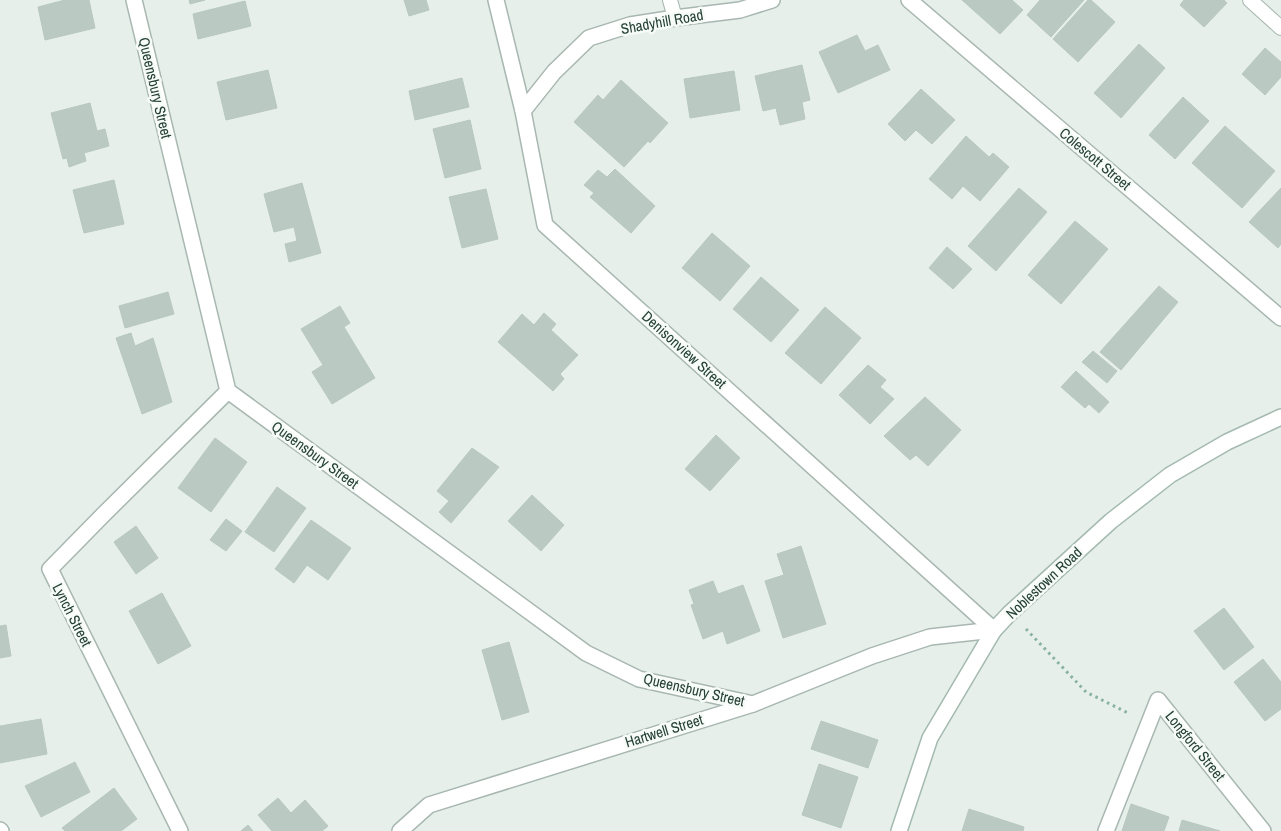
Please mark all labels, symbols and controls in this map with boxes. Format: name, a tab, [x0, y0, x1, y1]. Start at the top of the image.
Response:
street label: Shadyhill Road	[619, 4, 705, 39]
street label: Queensbury Street	[134, 35, 177, 141]
street label: Colescott Street	[1055, 122, 1136, 195]
street label: Denisonview Street	[637, 306, 732, 394]
street label: Queensbury Street	[267, 416, 364, 494]
street label: Noblestown Road	[1001, 542, 1086, 623]
street label: Lynch Street	[48, 579, 98, 651]
street label: Queensbury Street	[641, 668, 747, 711]
street label: Longford Street	[1161, 706, 1231, 786]
street label: Hartwell Street	[622, 709, 706, 752]

